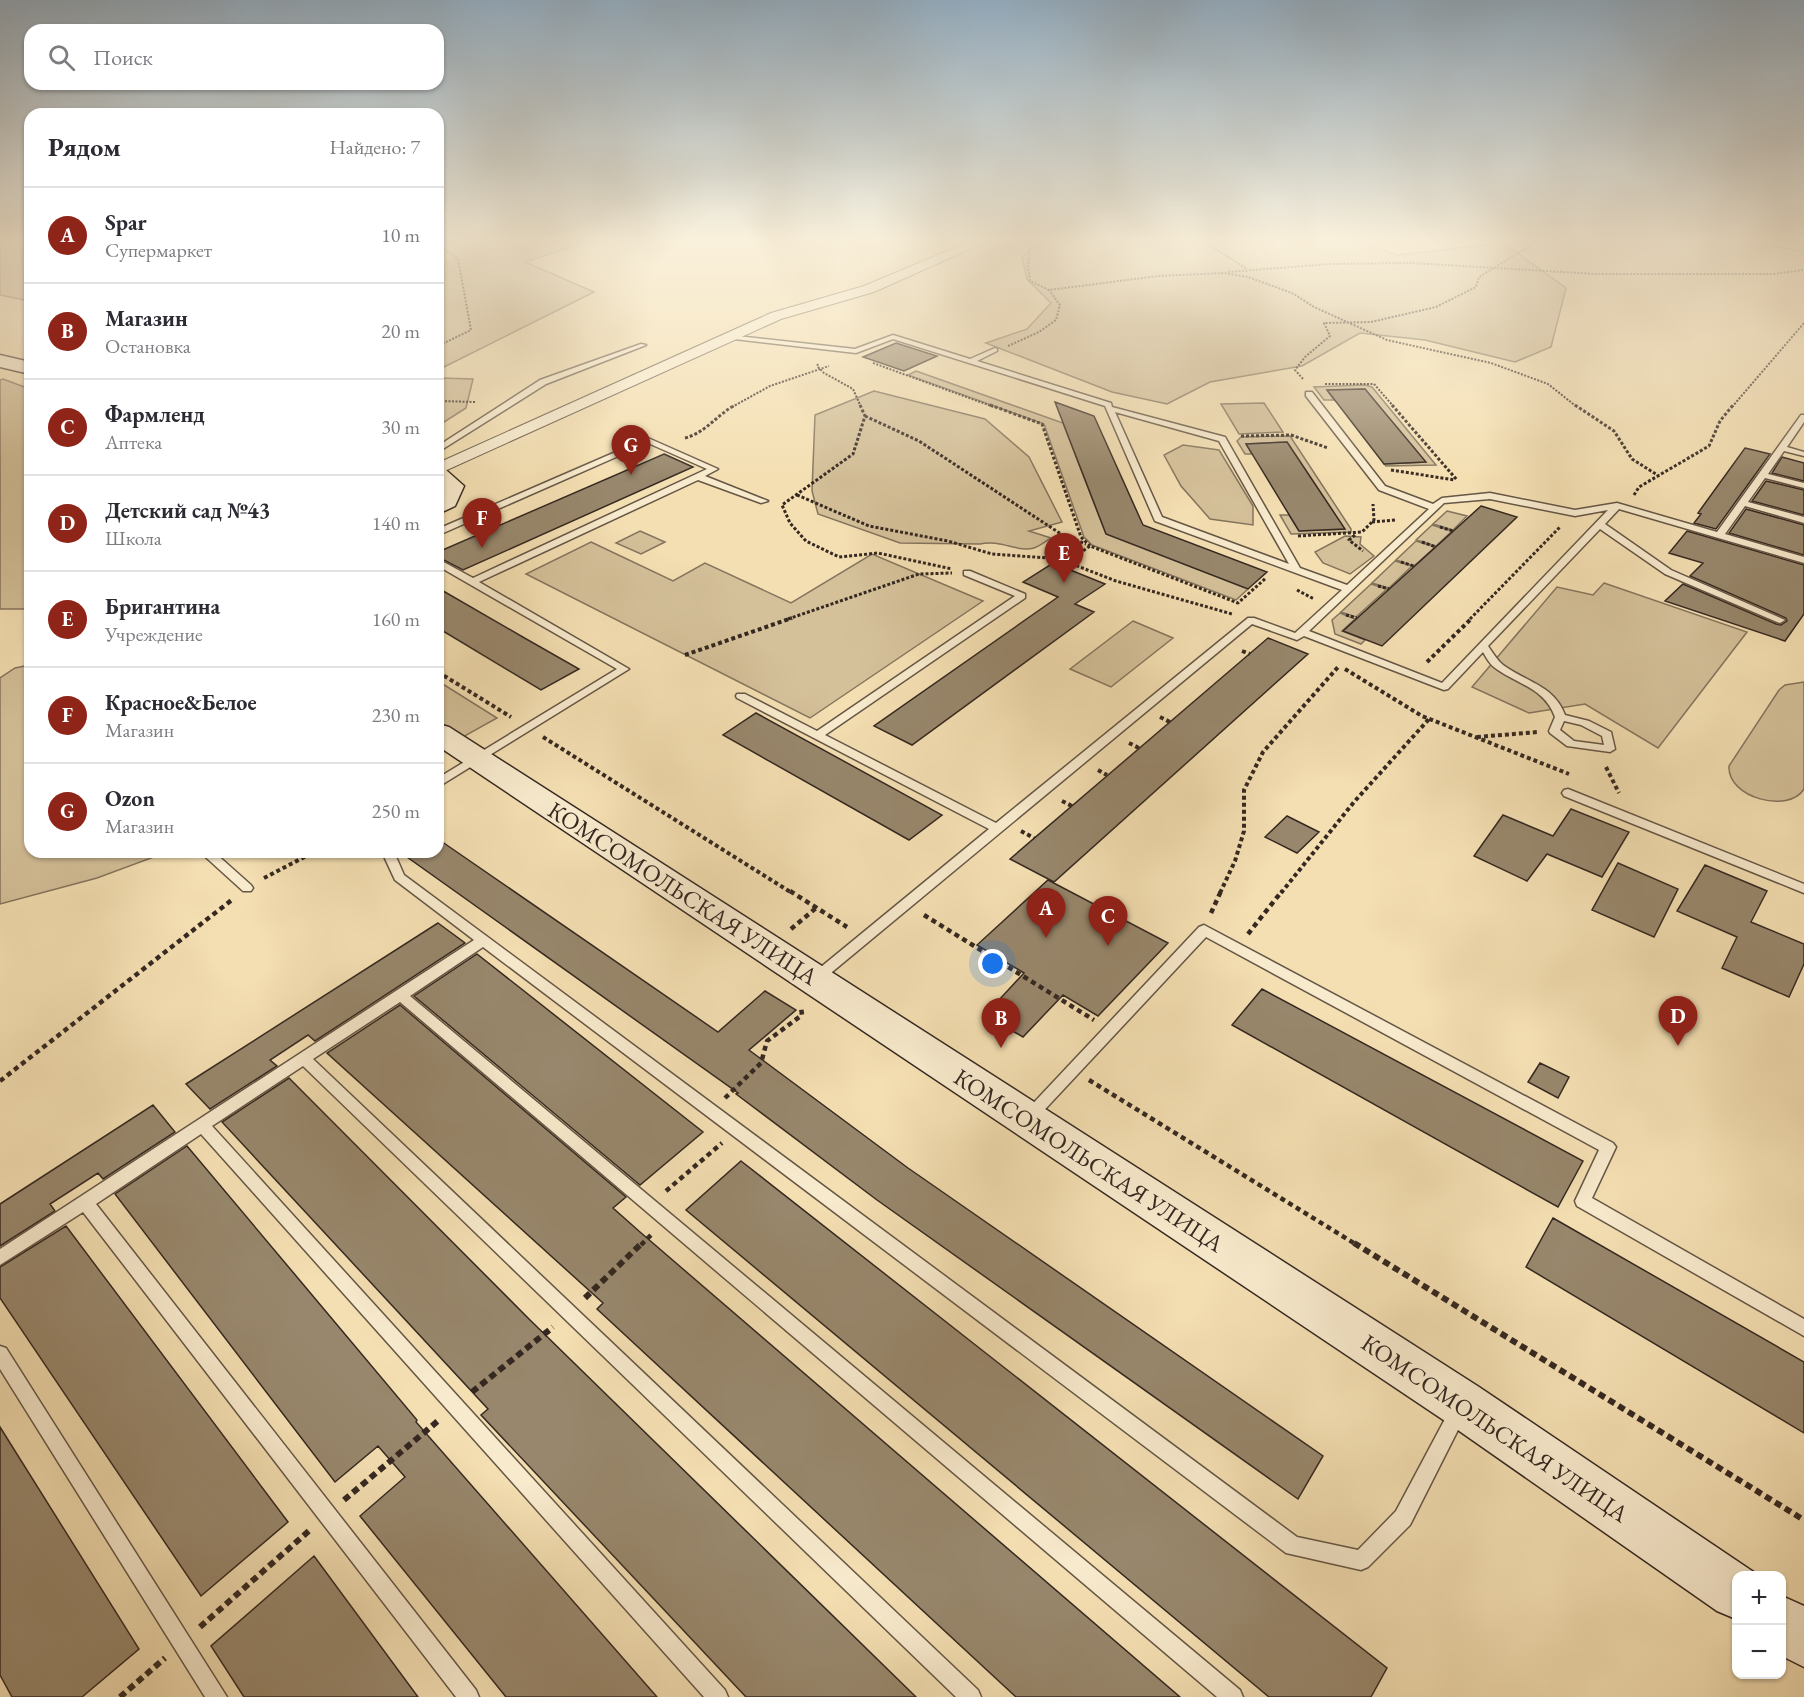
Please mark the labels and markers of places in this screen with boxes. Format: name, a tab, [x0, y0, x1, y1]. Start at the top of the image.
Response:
pin: G	[612, 426, 650, 475]
pin: F	[462, 498, 502, 548]
pin: E	[1044, 534, 1084, 583]
pin: A	[1026, 888, 1066, 938]
pin: C	[1088, 896, 1128, 946]
pin: D	[1658, 996, 1698, 1046]
pin: B	[982, 998, 1020, 1048]

